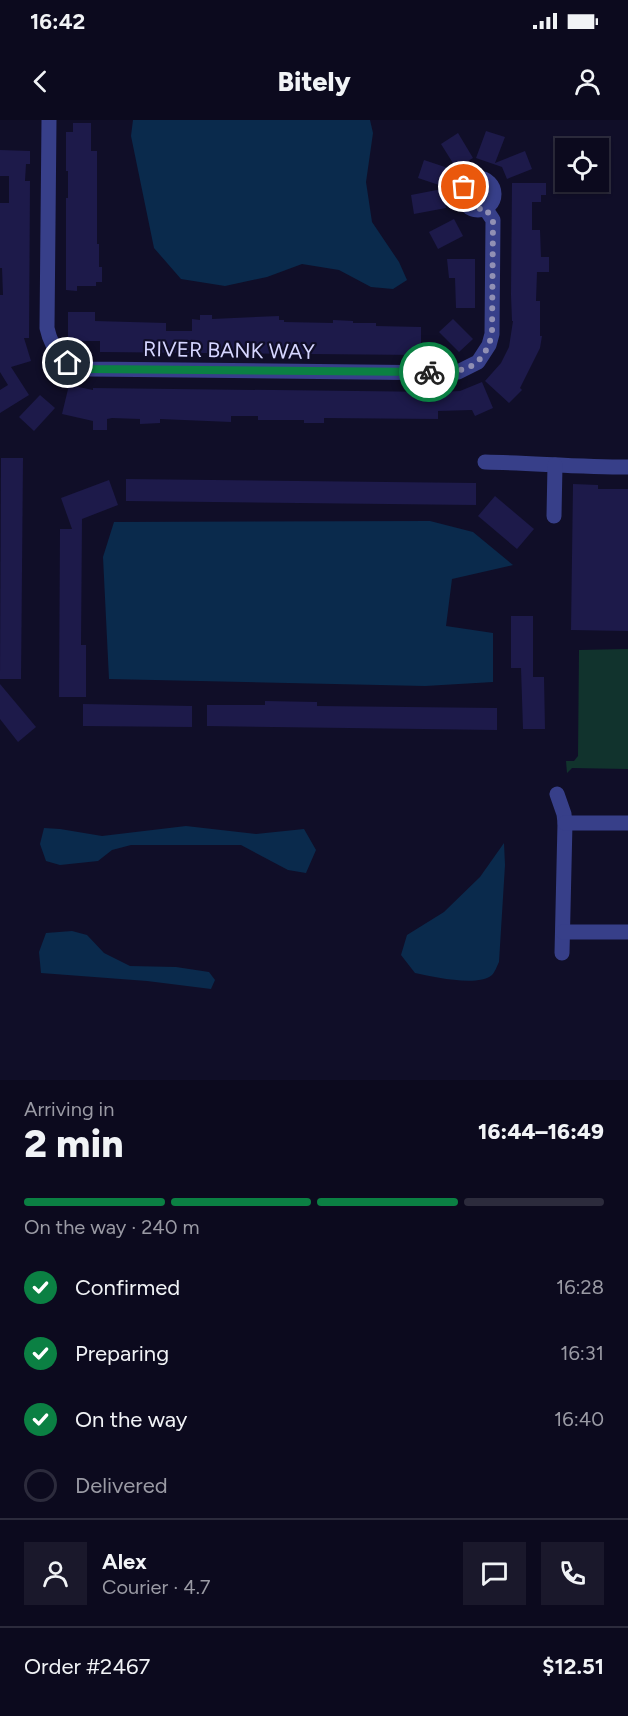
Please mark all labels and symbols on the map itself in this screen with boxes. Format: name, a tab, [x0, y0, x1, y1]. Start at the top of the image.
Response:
pin	[438, 161, 489, 212]
street label: RIVER BANK WAY	[143, 336, 315, 364]
pin	[42, 337, 93, 388]
courier	[399, 342, 459, 402]

